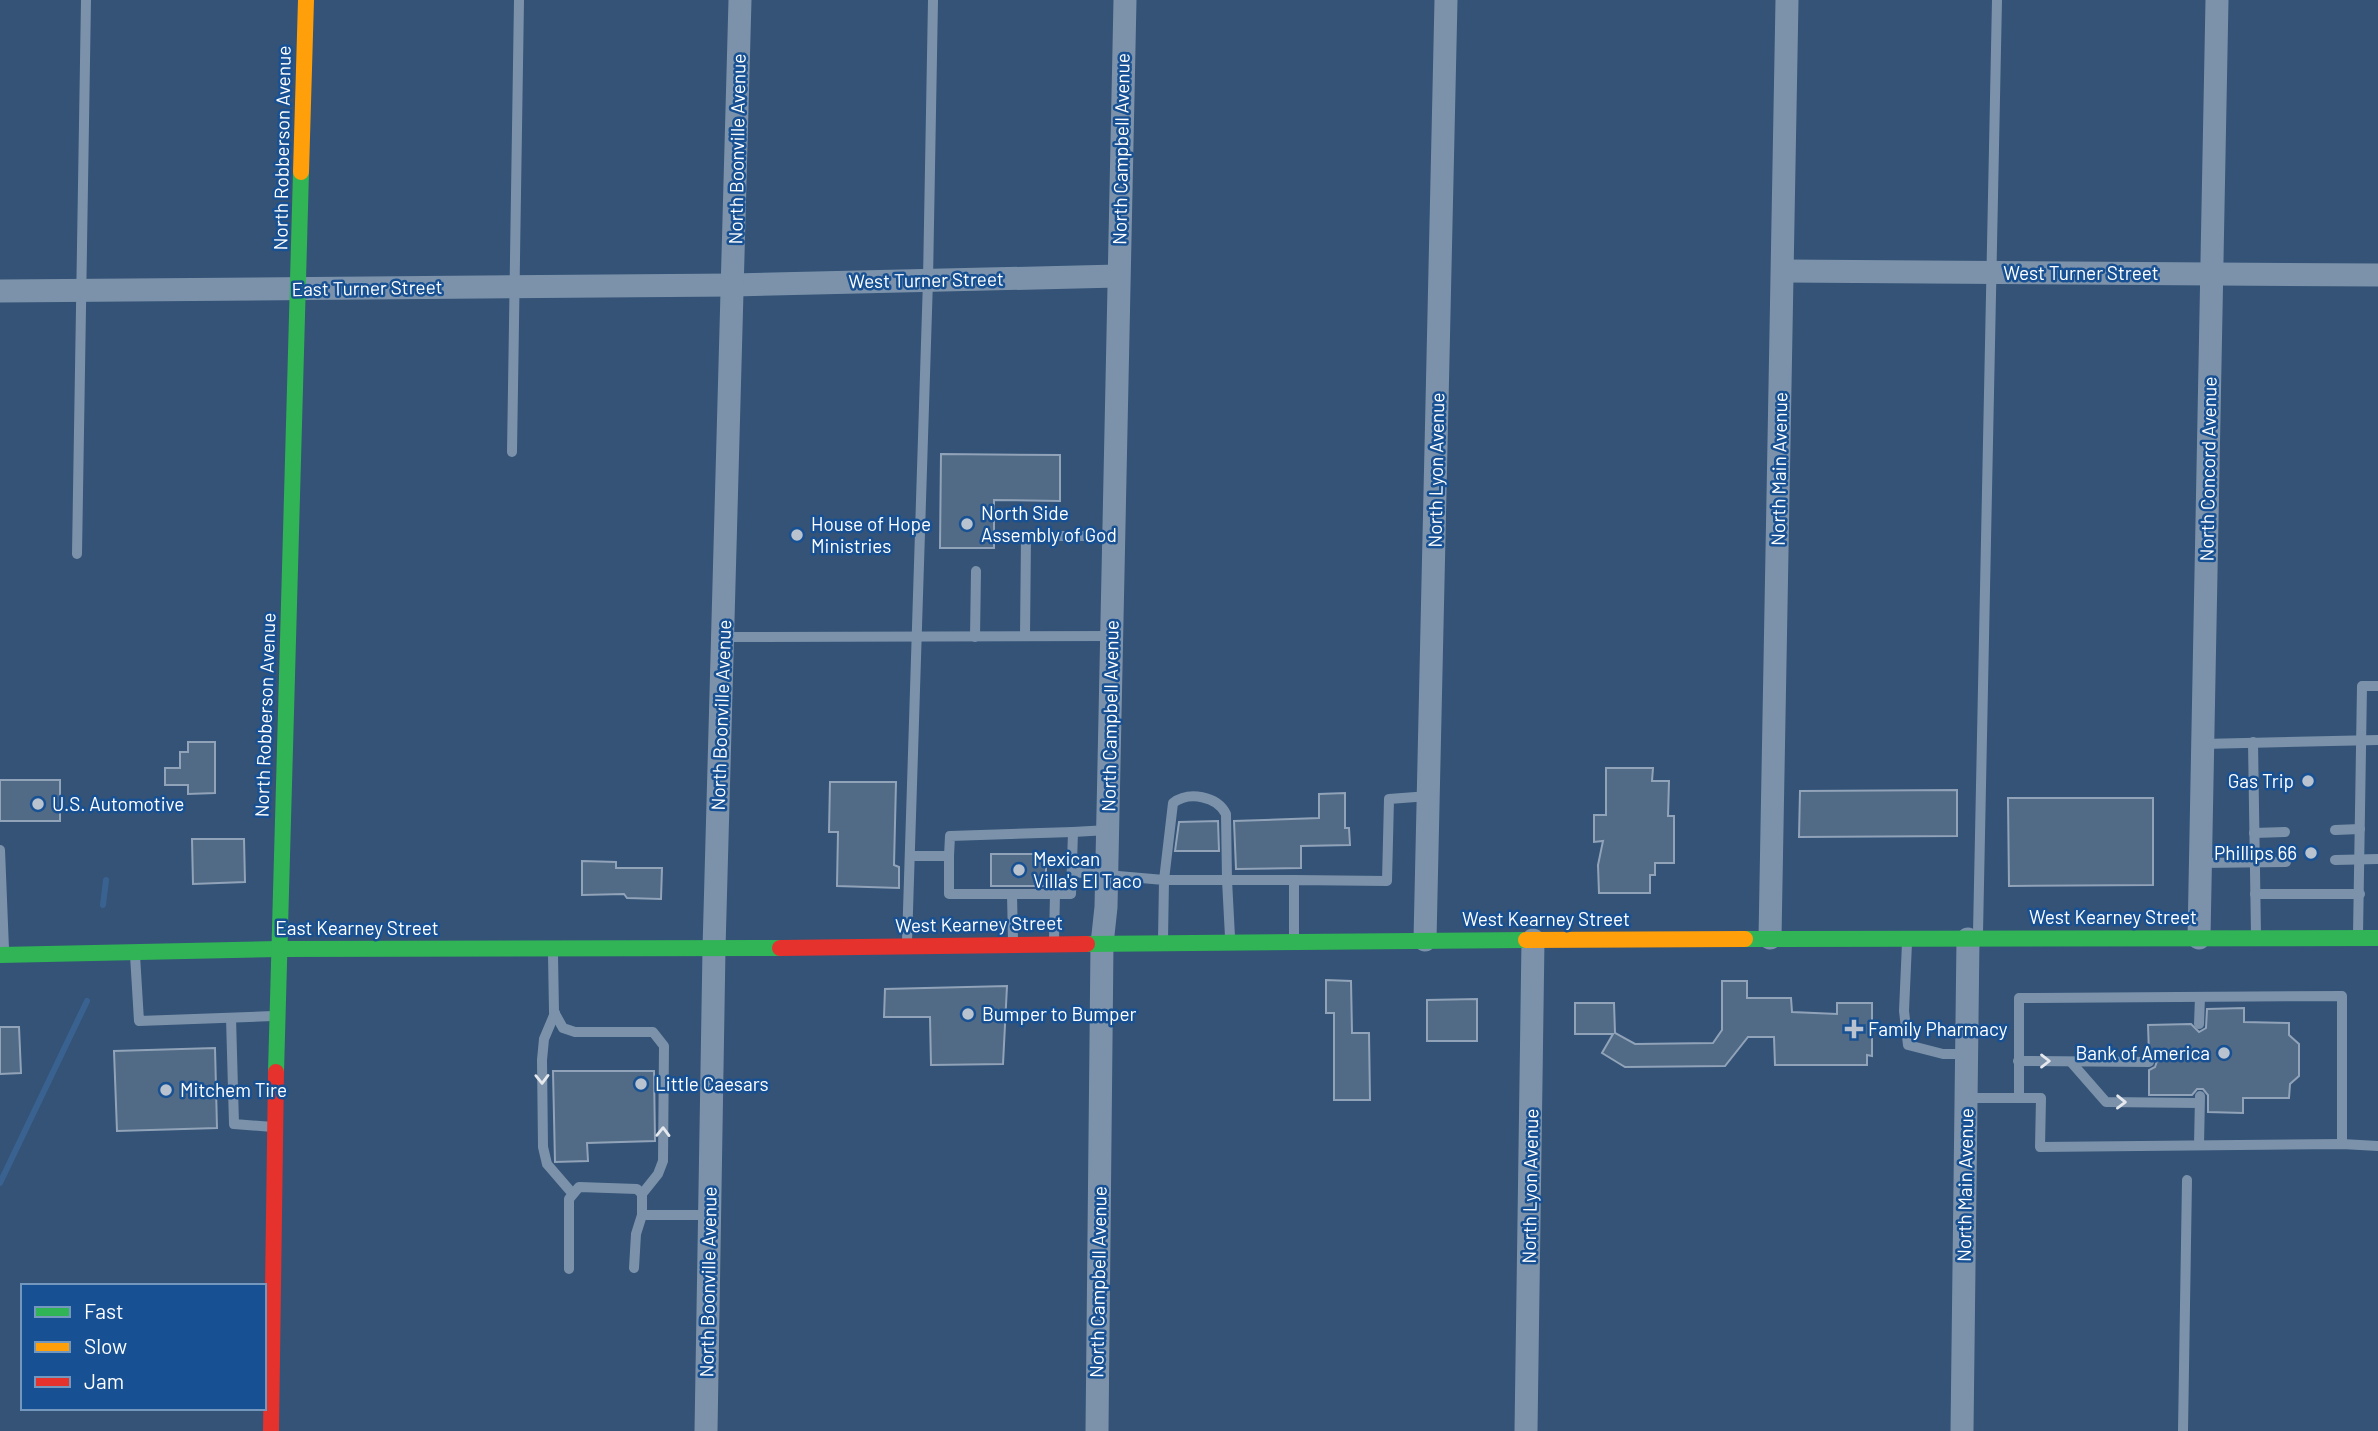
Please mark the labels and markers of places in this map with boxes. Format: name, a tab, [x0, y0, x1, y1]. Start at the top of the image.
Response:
place label: North Side Assembly of God	[981, 501, 1117, 546]
place label: House of Hope Ministries	[811, 512, 931, 557]
marker: North Side Assembly of God	[959, 516, 975, 532]
marker: House of Hope Ministries	[789, 527, 805, 543]
place label: Gas Trip	[2228, 769, 2294, 792]
marker: Gas Trip	[2300, 773, 2316, 789]
place label: U.S. Automotive	[52, 792, 184, 815]
marker: U.S. Automotive	[30, 796, 46, 812]
place label: Phillips 66	[2214, 841, 2297, 864]
marker: Phillips 66	[2303, 845, 2319, 861]
place label: Mexican Villa's El Taco	[1033, 847, 1142, 892]
marker: Mexican Villa's El Taco	[1011, 862, 1027, 878]
place label: Bumper to Bumper	[982, 1002, 1137, 1025]
marker: Bumper to Bumper	[960, 1006, 976, 1022]
place label: Family Pharmacy	[1868, 1017, 2008, 1040]
marker: Family Pharmacy	[1846, 1021, 1862, 1037]
place label: Bank of America	[2076, 1041, 2210, 1064]
marker: Bank of America	[2216, 1045, 2232, 1061]
place label: Little Caesars	[655, 1072, 769, 1095]
marker: Little Caesars	[633, 1076, 649, 1092]
place label: Mitchem Tire	[180, 1078, 287, 1101]
marker: Mitchem Tire	[158, 1082, 174, 1098]

